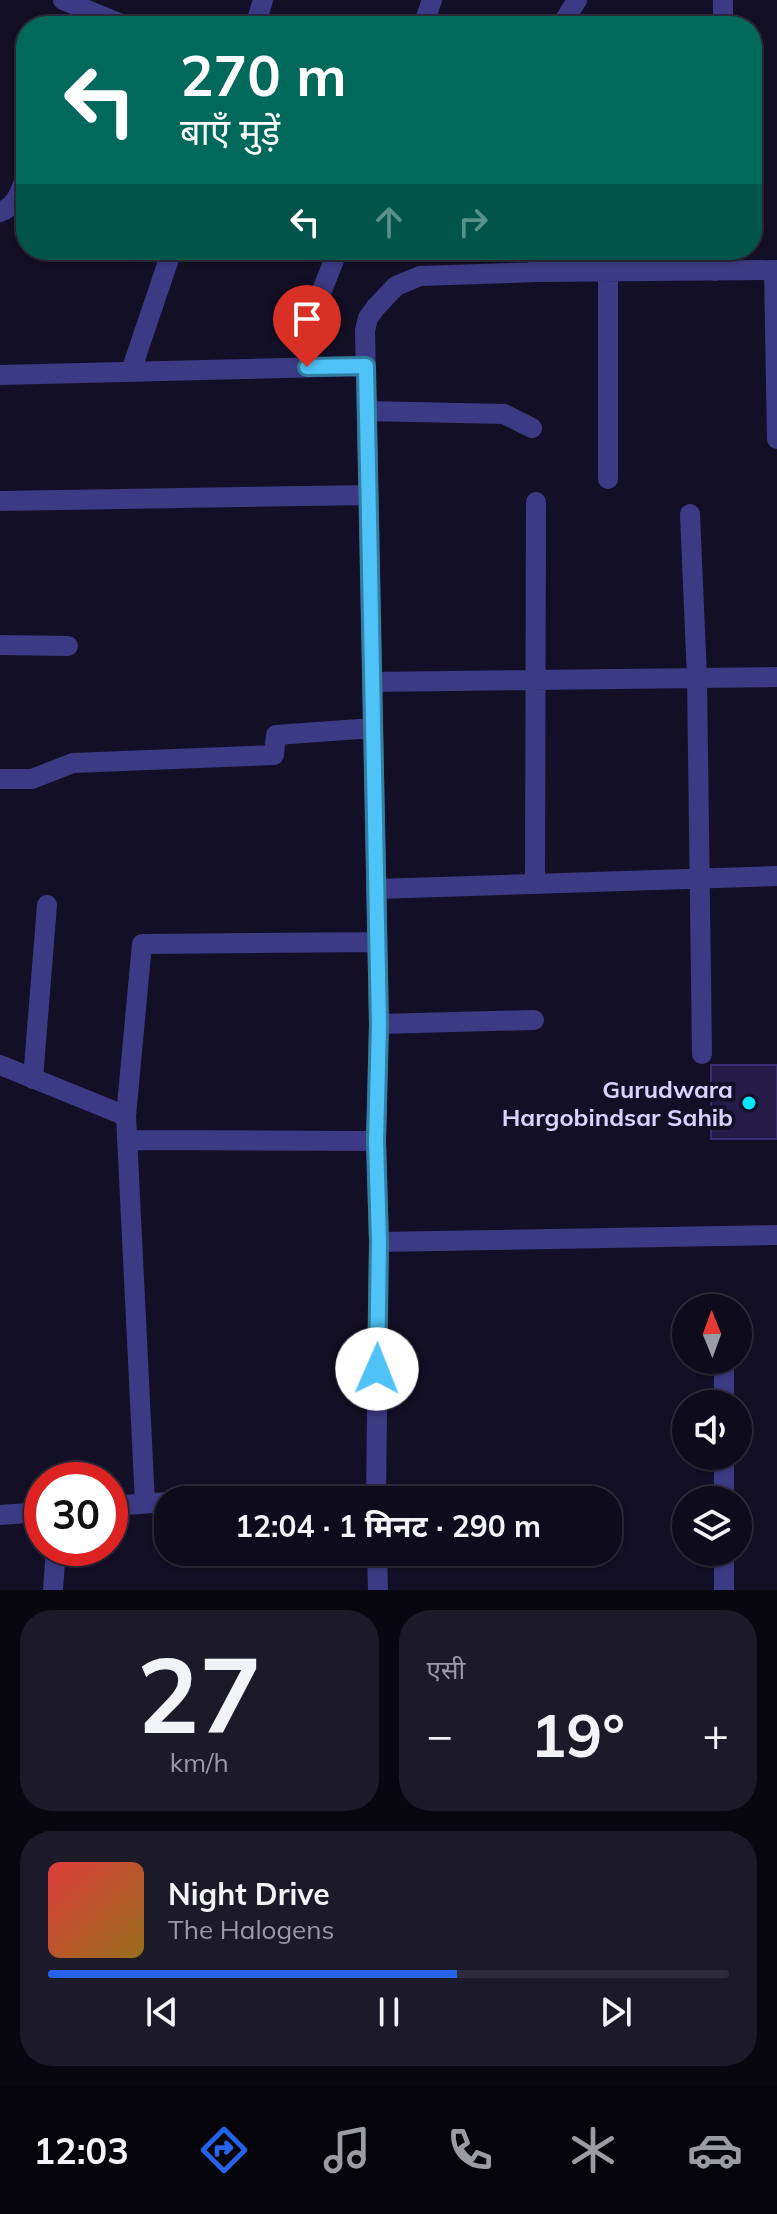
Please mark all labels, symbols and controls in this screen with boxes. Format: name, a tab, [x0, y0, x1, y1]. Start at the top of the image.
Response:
text: 270 m	[180, 40, 347, 110]
icon: left	[48, 48, 152, 152]
text: बाएँ मुड़ें	[180, 109, 280, 154]
icon: left	[283, 200, 327, 244]
icon: ahead	[367, 200, 411, 244]
icon: right	[451, 200, 495, 244]
pin	[273, 285, 341, 367]
icon: arrive	[285, 297, 329, 341]
place label: Gurudwara Hargobindsar Sahib	[502, 1074, 733, 1132]
marker: Gurudwara Hargobindsar Sahib	[740, 1094, 758, 1112]
north arrow	[672, 1294, 752, 1374]
map controls	[672, 1294, 752, 1566]
position arrow	[335, 1327, 419, 1411]
button: sound	[672, 1390, 752, 1470]
speed limit sign: 30	[24, 1462, 128, 1566]
button: layers	[672, 1486, 752, 1566]
text: 12:04 · 1 मिनट · 290 m	[235, 1507, 541, 1545]
text: 27	[137, 1628, 262, 1759]
text: एसी	[427, 1653, 465, 1686]
text: 19°	[530, 1697, 625, 1772]
text: −	[427, 1707, 453, 1762]
text: +	[703, 1707, 729, 1762]
text: km/h	[170, 1746, 229, 1779]
text: Night Drive	[168, 1875, 330, 1913]
text: The Halogens	[168, 1913, 334, 1946]
icon: previous	[140, 1990, 184, 2034]
icon: pause	[367, 1990, 411, 2034]
icon: next	[594, 1990, 638, 2034]
icon: directions	[196, 2122, 252, 2178]
icon: music	[319, 2122, 375, 2178]
icon: phone	[442, 2122, 498, 2178]
icon: climate	[565, 2122, 621, 2178]
icon: car	[687, 2122, 743, 2178]
text: 12:03	[33, 2128, 129, 2173]

